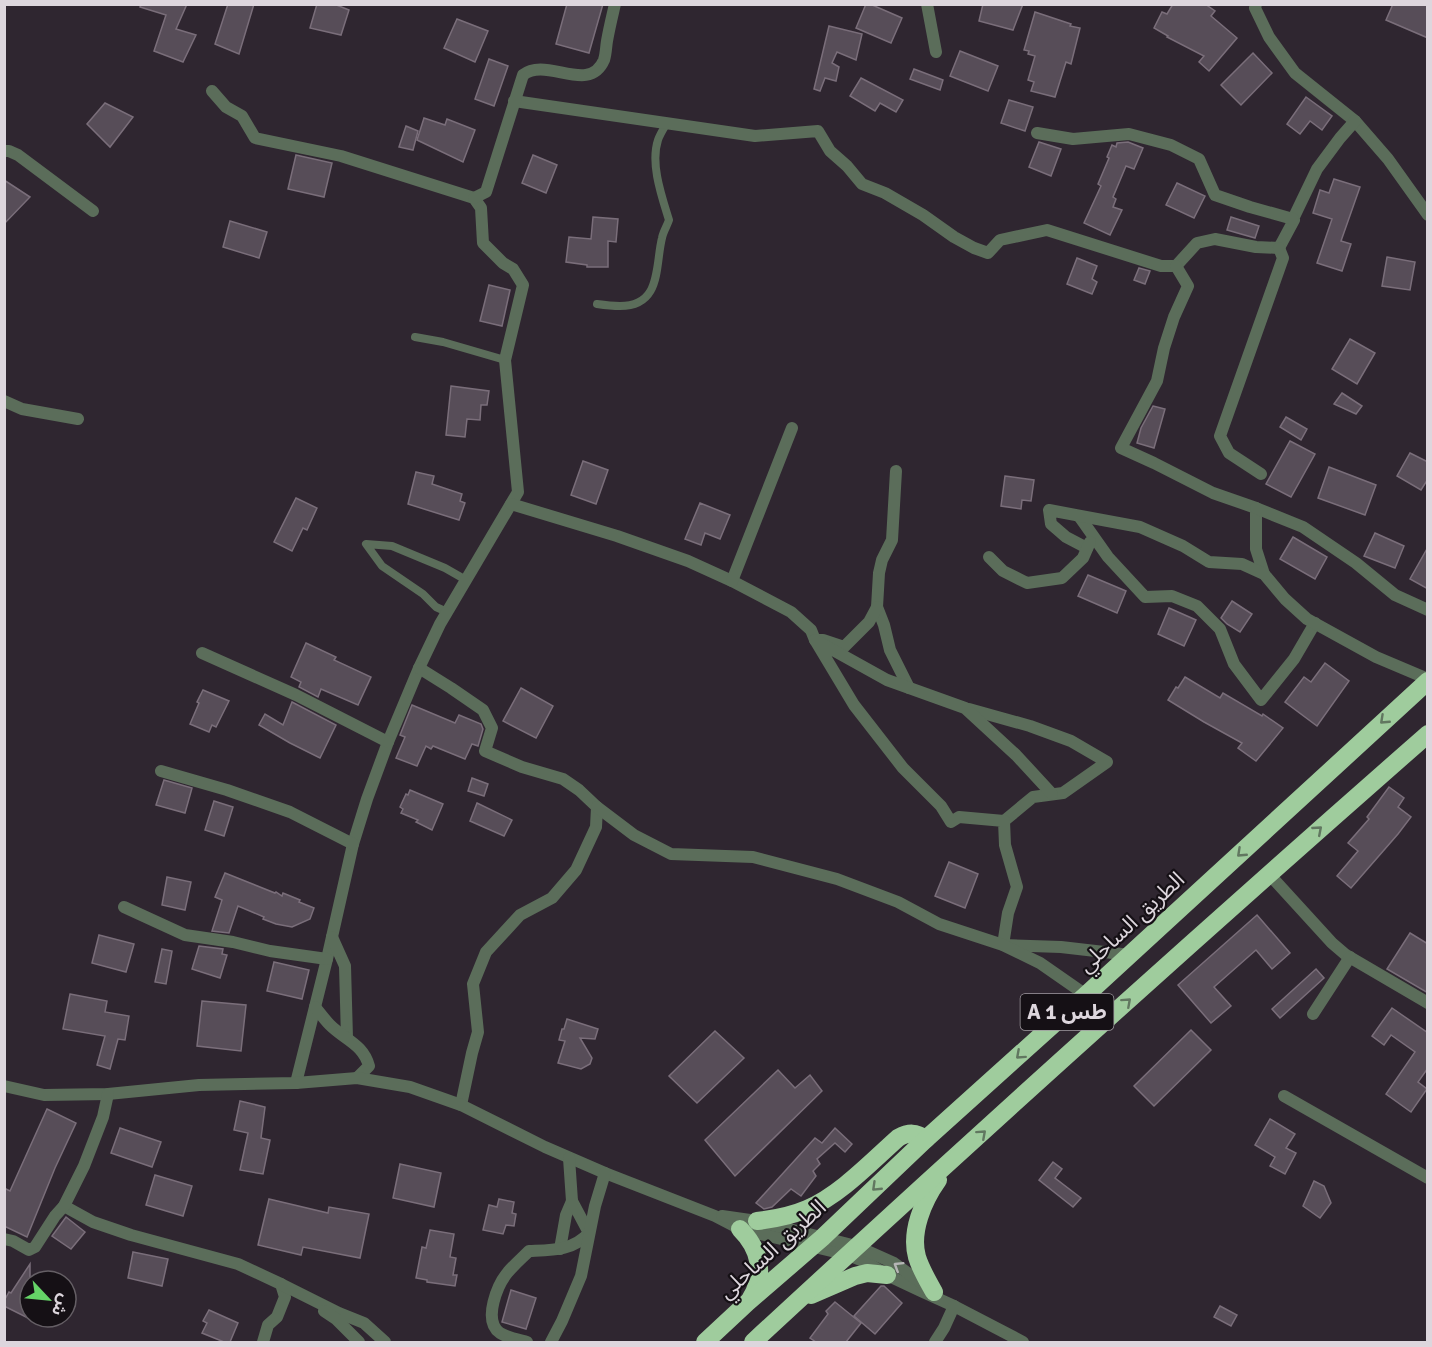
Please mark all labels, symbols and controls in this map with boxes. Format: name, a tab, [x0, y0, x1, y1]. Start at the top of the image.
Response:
one-way arrow	[1381, 713, 1392, 724]
one-way arrow	[1312, 826, 1322, 837]
one-way arrow	[1237, 845, 1248, 856]
street label: الطريق الساحلي	[1072, 866, 1192, 980]
road number: A 1 طس	[1020, 994, 1114, 1030]
one-way arrow	[1119, 999, 1130, 1010]
one-way arrow	[1016, 1048, 1027, 1059]
one-way arrow	[975, 1130, 986, 1141]
one-way arrow	[872, 1180, 883, 1191]
street label: الطريق الساحلي	[713, 1194, 834, 1307]
one-way arrow	[894, 1262, 904, 1274]
north arrow	[18, 1269, 78, 1329]
text: ش	[47, 1291, 74, 1319]

